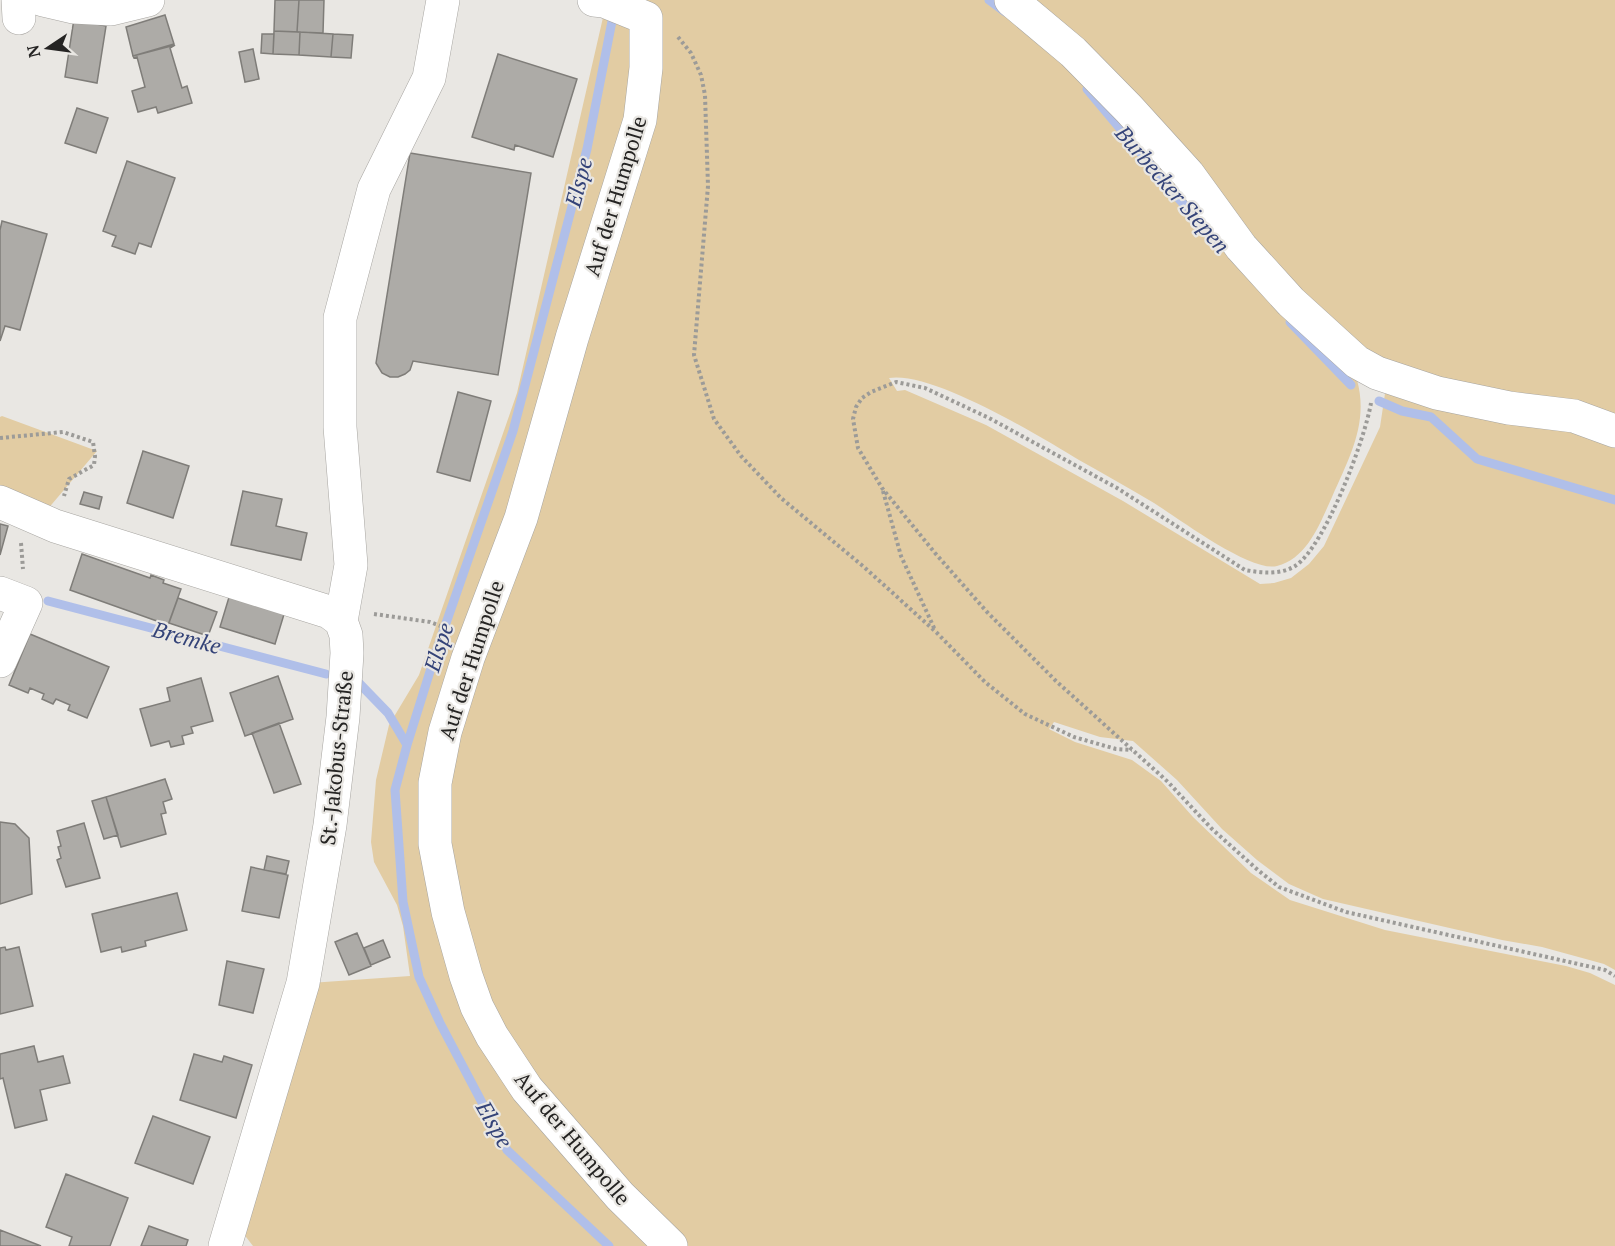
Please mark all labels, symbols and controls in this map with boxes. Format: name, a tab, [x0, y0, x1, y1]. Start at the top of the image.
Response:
north arrow	[18, 18, 78, 78]
text: N	[21, 43, 45, 60]
street label: Auf der Humpolle	[577, 112, 653, 280]
water label: Burbecker Siepen	[1109, 118, 1237, 259]
water label: Elspe	[557, 154, 598, 211]
street label: Auf der Humpolle	[432, 577, 510, 743]
water label: Bremke	[149, 614, 224, 660]
water label: Elspe	[416, 619, 459, 676]
street label: St.-Jakobus-Straße	[313, 669, 359, 847]
street label: Auf der Humpolle	[509, 1065, 637, 1211]
water label: Elspe	[469, 1094, 520, 1153]

